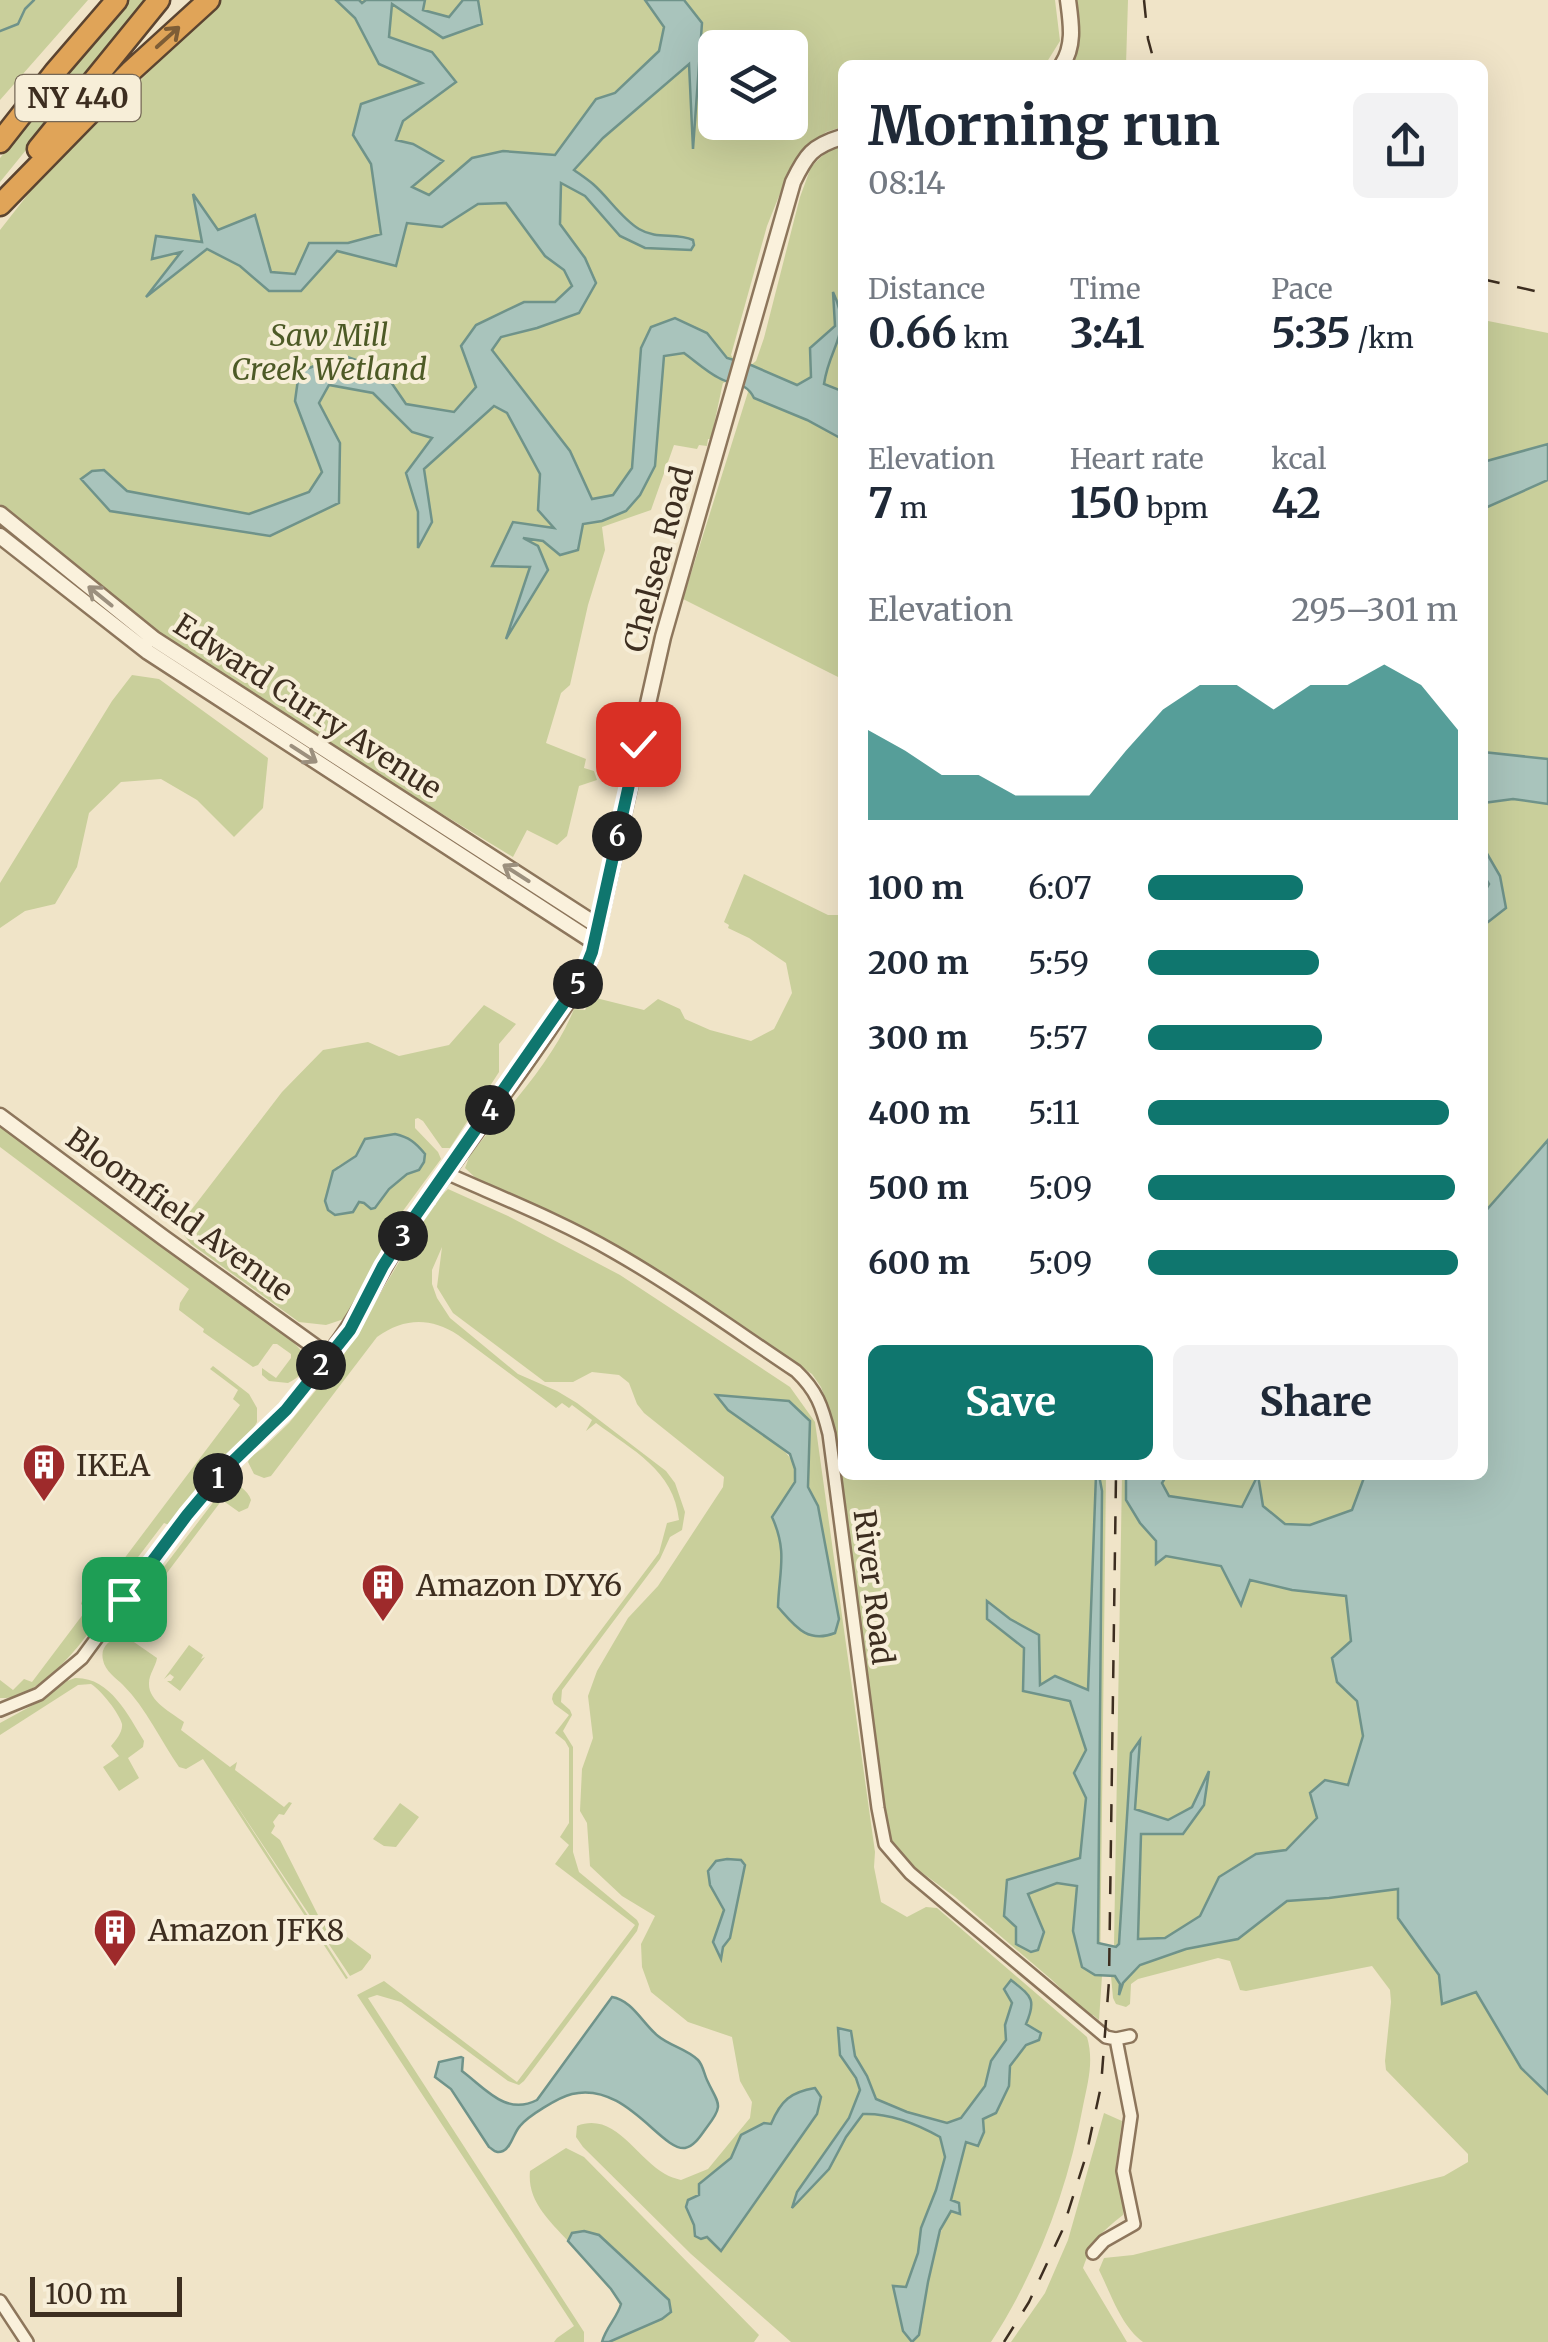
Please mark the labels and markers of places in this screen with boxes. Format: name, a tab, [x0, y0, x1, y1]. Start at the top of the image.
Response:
pin	[596, 702, 681, 787]
pin: 6	[592, 811, 642, 861]
pin: 5	[553, 959, 603, 1009]
pin: 4	[465, 1085, 515, 1135]
pin: 3	[378, 1211, 428, 1261]
pin: 2	[296, 1340, 346, 1390]
building icon: IKEA	[21, 1442, 67, 1503]
place label: IKEA	[76, 1446, 151, 1484]
pin: 1	[193, 1453, 243, 1503]
pin	[82, 1557, 167, 1642]
building icon: Amazon DYY6	[360, 1562, 406, 1623]
place label: Amazon DYY6	[415, 1566, 622, 1604]
building icon: Amazon JFK8	[92, 1907, 138, 1968]
place label: Amazon JFK8	[147, 1911, 344, 1949]

